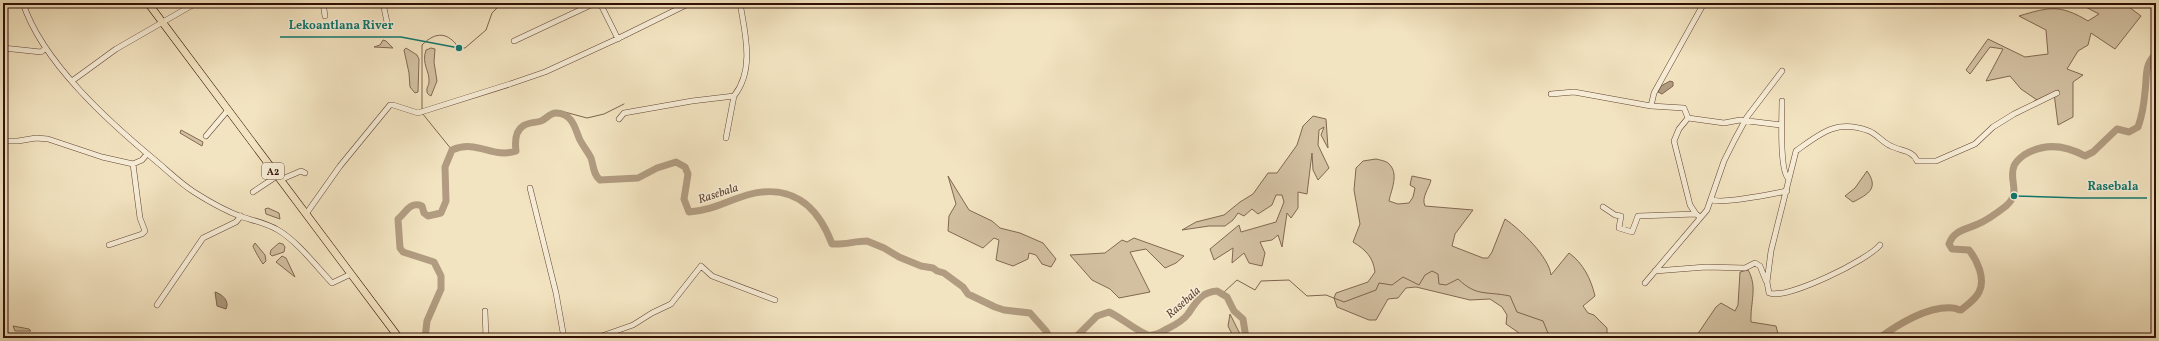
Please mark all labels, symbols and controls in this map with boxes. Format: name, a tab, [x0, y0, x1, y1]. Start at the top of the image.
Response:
callout: Lekoantlana River	[280, 13, 401, 37]
text: Lekoantlana River	[289, 18, 394, 34]
road number: A2	[262, 163, 284, 179]
callout: Rasebala	[2080, 174, 2147, 198]
text: Rasebala	[2087, 179, 2139, 195]
water label: Rasebala	[696, 180, 741, 208]
water label: Rasebala	[1163, 283, 1205, 323]

